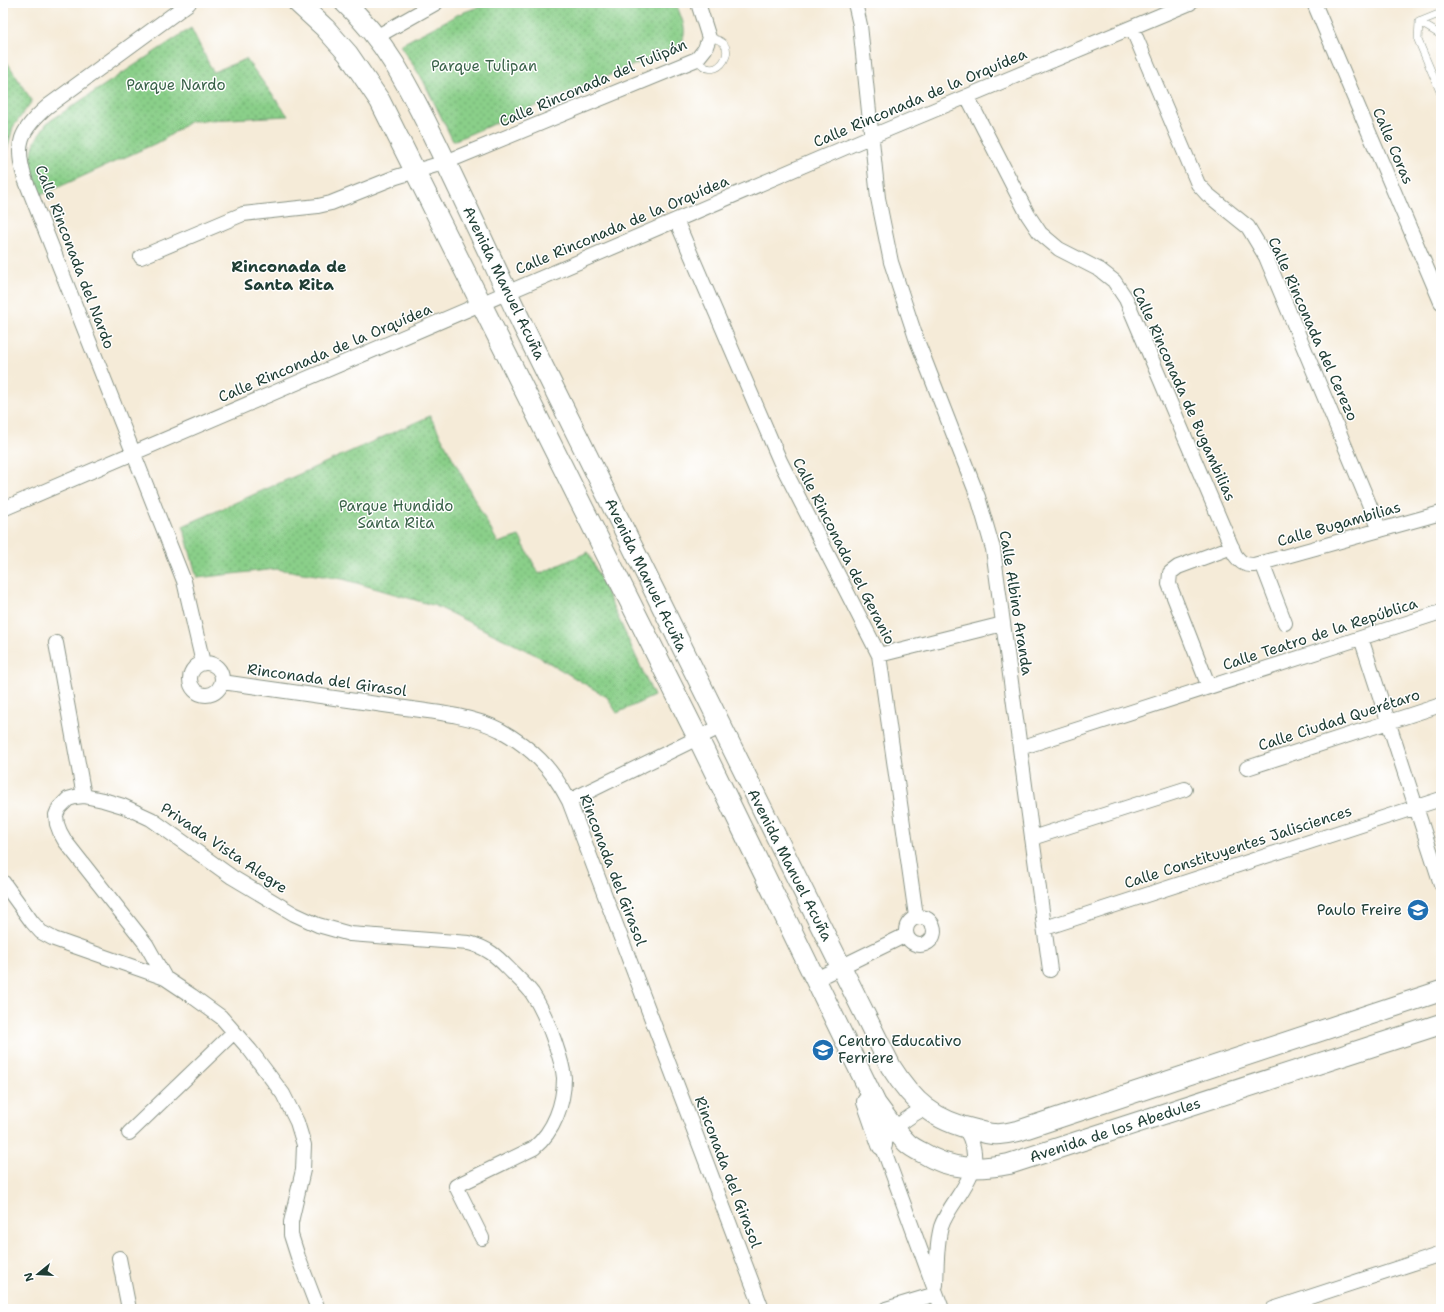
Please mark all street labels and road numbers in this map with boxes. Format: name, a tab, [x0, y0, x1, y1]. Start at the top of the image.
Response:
street label: Calle Rinconada del Tulipán	[496, 34, 690, 132]
street label: Calle Rinconada de la Orquídea	[810, 44, 1030, 152]
street label: Calle Coras	[1368, 105, 1418, 187]
street label: Calle Rinconada del Nardo	[31, 162, 119, 352]
street label: Calle Rinconada de la Orquídea	[512, 171, 732, 279]
street label: Avenida Manuel Acuña	[458, 203, 550, 364]
street label: Calle Rinconada del Cerezo	[1263, 234, 1363, 424]
street label: Calle Rinconada de Bugambilias	[1128, 284, 1240, 504]
street label: Calle Rinconada de la Orquídea	[215, 299, 435, 407]
street label: Calle Rinconada del Geranio	[788, 454, 900, 648]
street label: Avenida Manuel Acuña	[600, 495, 692, 656]
street label: Calle Bugambilias	[1275, 497, 1403, 551]
street label: Calle Albino Aranda	[995, 529, 1037, 678]
street label: Calle Teatro de la República	[1220, 593, 1421, 675]
street label: Rinconada del Girasol	[246, 659, 409, 701]
street label: Calle Ciudad Querétaro	[1256, 684, 1422, 756]
street label: Avenida Manuel Acuña	[743, 785, 837, 945]
street label: Rinconada del Girasol	[575, 791, 651, 949]
street label: Privada Vista Alegre	[157, 798, 291, 898]
street label: Calle Constituyentes Jalisciences	[1122, 801, 1354, 893]
street label: Rinconada del Girasol	[690, 1093, 766, 1251]
street label: Avenida de los Abedules	[1027, 1093, 1203, 1167]

